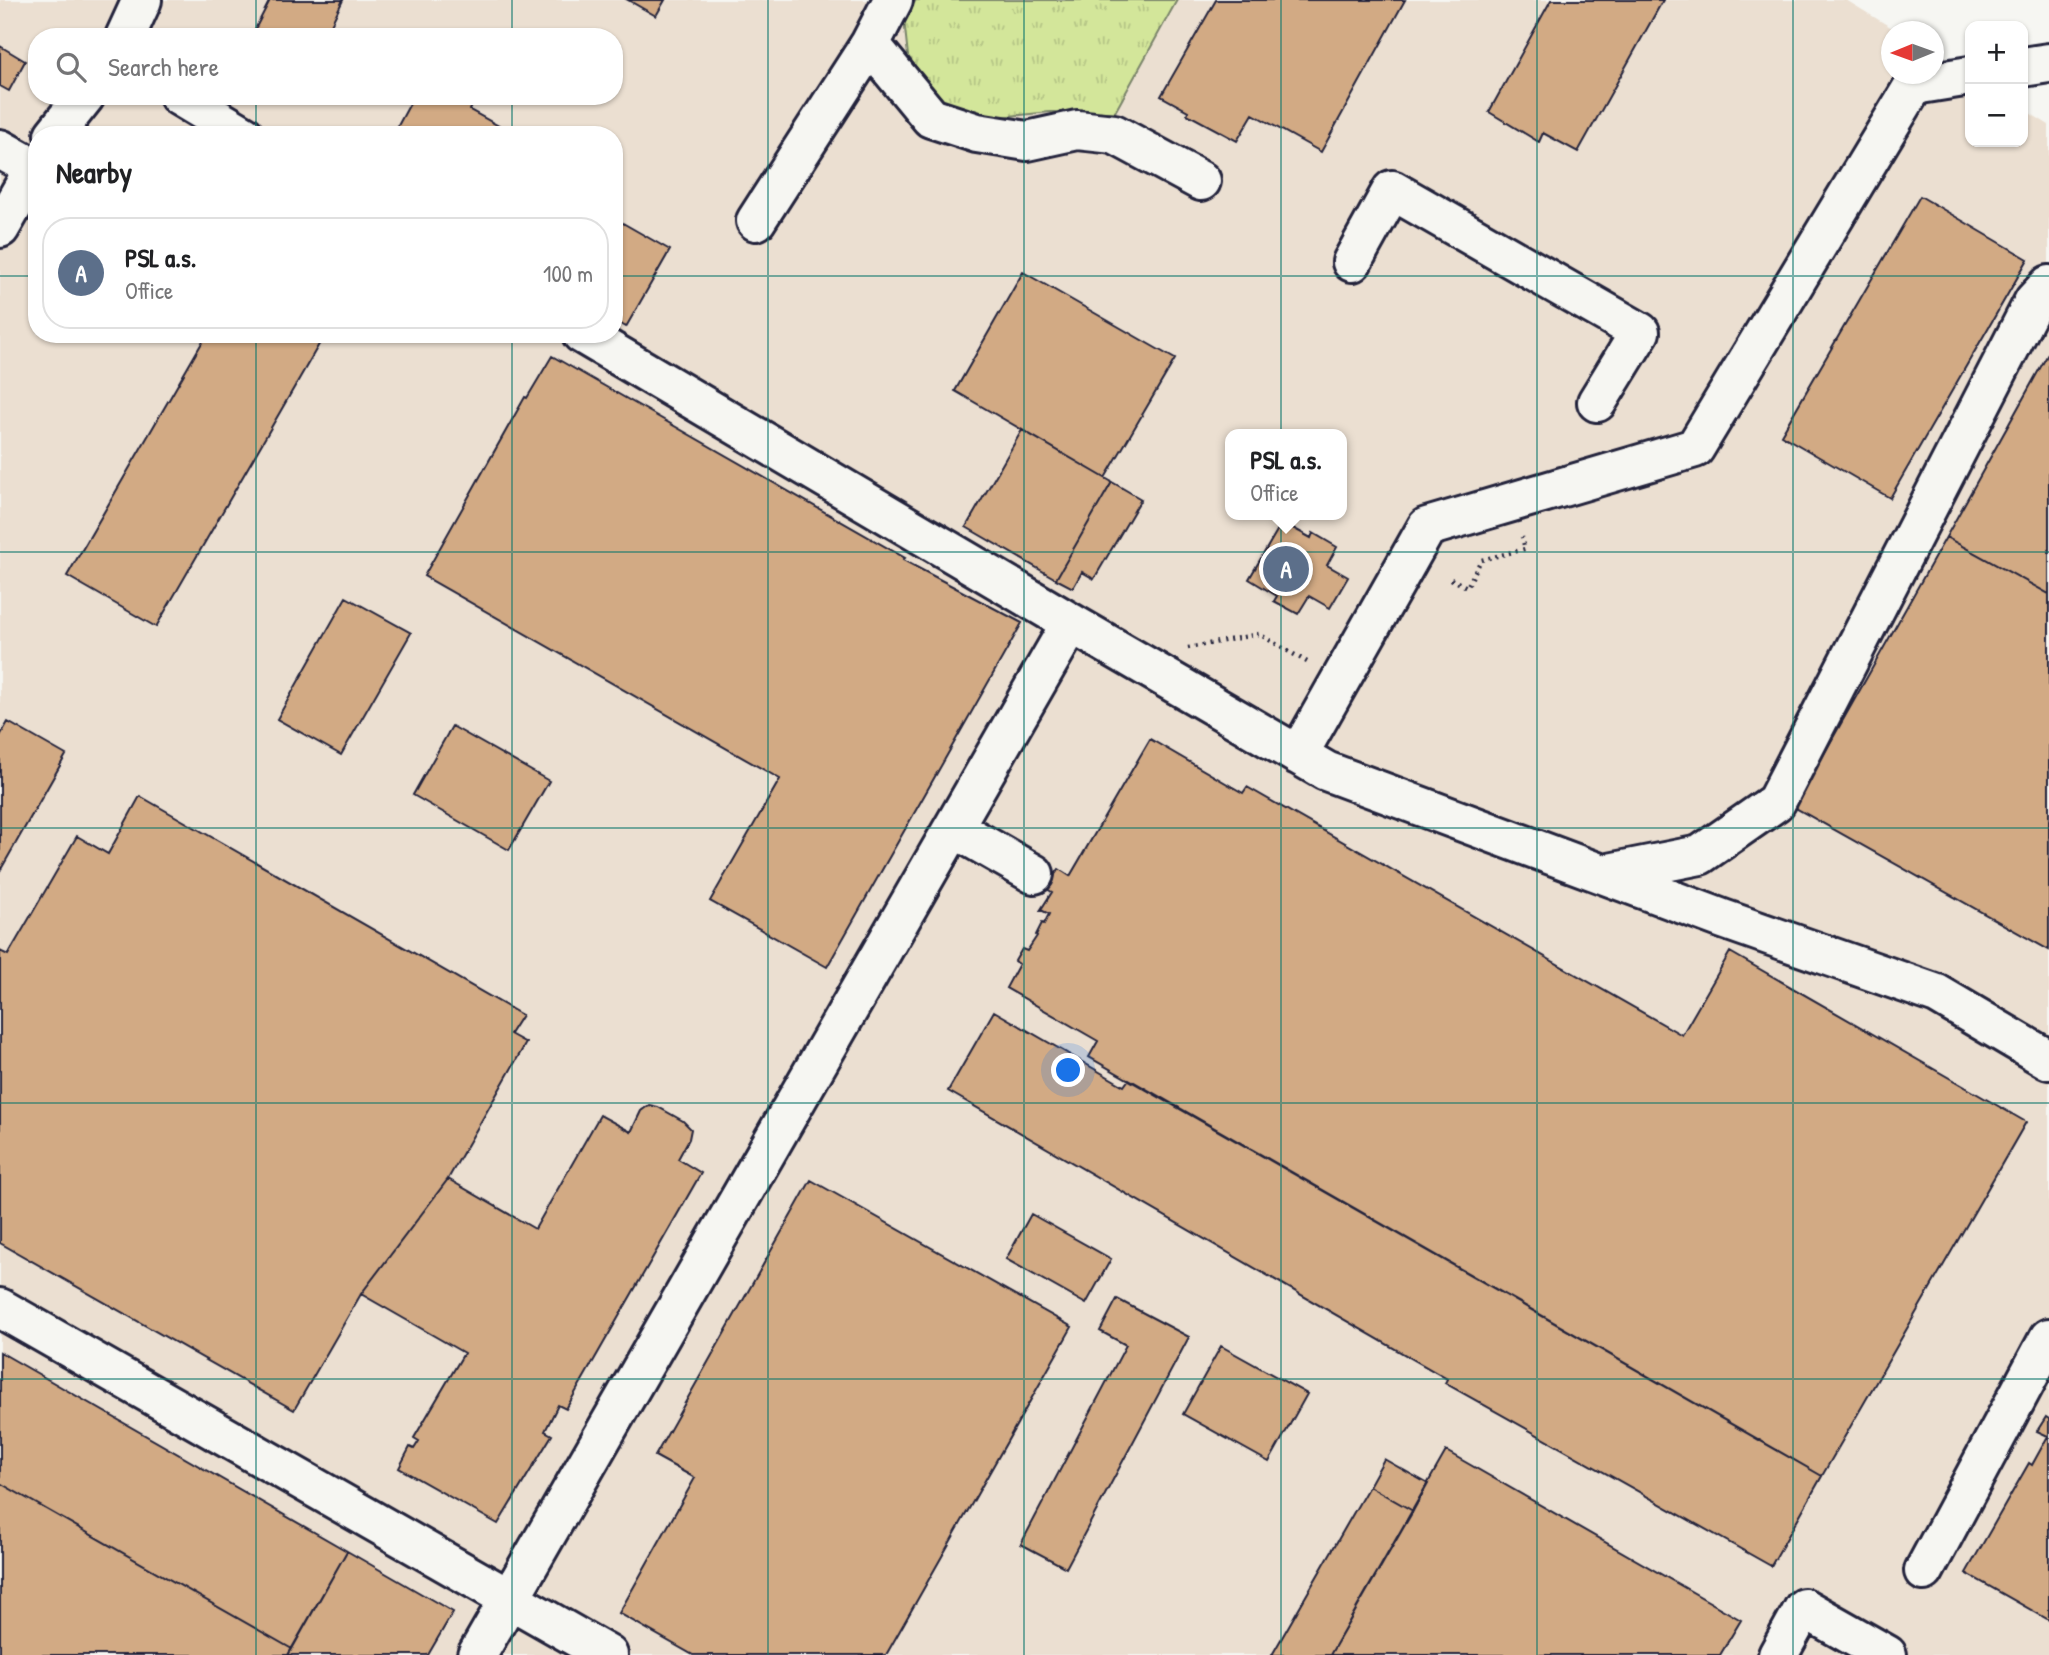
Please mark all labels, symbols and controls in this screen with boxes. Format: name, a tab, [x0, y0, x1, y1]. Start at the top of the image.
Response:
north arrow	[1881, 21, 1944, 84]
map controls	[1965, 21, 2028, 147]
button: +	[1965, 21, 2028, 84]
search box	[28, 28, 623, 105]
icon: search	[52, 48, 90, 86]
text: Search here	[108, 49, 219, 84]
button: −	[1965, 84, 2028, 147]
text: Nearby	[56, 152, 132, 192]
text: PSL a.s.	[125, 240, 196, 275]
text: A	[75, 258, 87, 289]
text: 100 m	[543, 258, 593, 289]
text: Office	[125, 275, 173, 306]
popup	[1225, 429, 1347, 520]
text: PSL a.s.	[1250, 442, 1322, 477]
text: Office	[1250, 477, 1298, 508]
pin: A	[1263, 543, 1309, 595]
your location	[1051, 1053, 1085, 1087]

